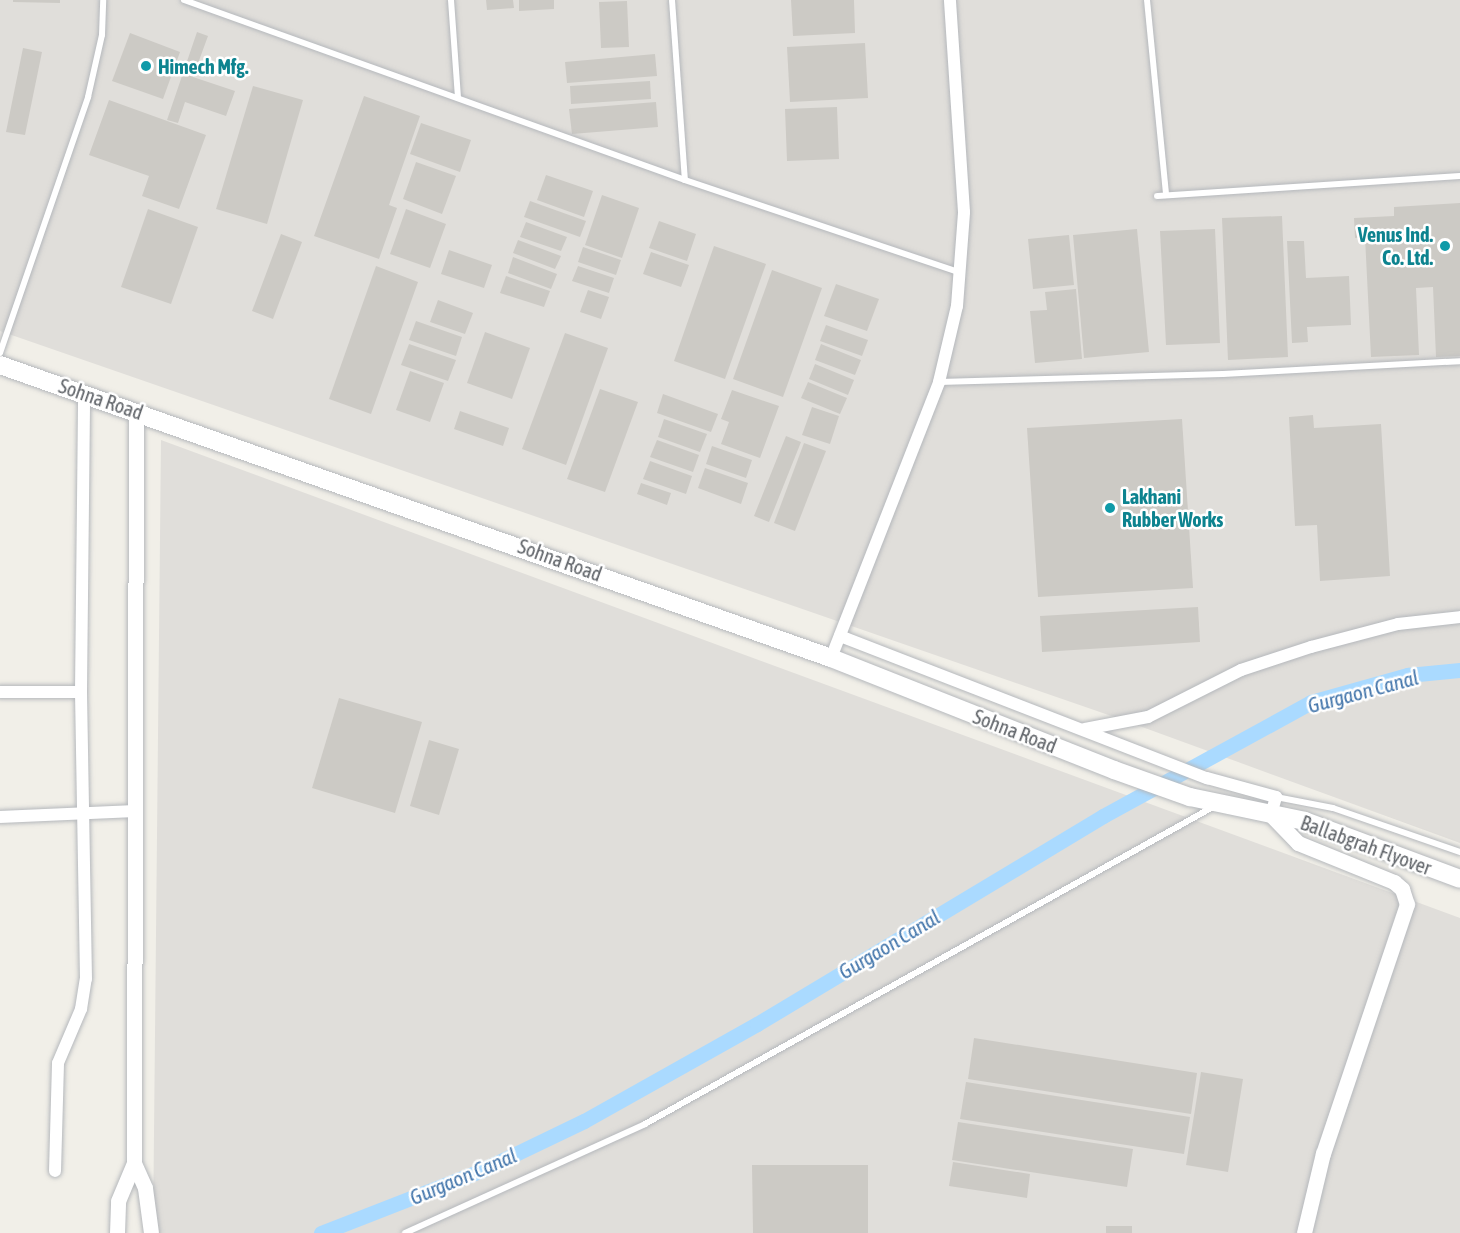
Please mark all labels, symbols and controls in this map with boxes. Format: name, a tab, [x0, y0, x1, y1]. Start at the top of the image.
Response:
place label: Himech Mfg.	[158, 54, 249, 78]
marker: Himech Mfg.	[139, 59, 153, 73]
place label: Venus Ind. Co. Ltd.	[1358, 222, 1433, 269]
marker: Venus Ind. Co. Ltd.	[1438, 239, 1452, 253]
street label: Sohna Road	[56, 373, 146, 425]
place label: Lakhani Rubber Works	[1122, 484, 1223, 531]
marker: Lakhani Rubber Works	[1103, 501, 1117, 515]
street label: Sohna Road	[515, 534, 605, 586]
water label: Gurgaon Canal	[1305, 664, 1421, 718]
street label: Sohna Road	[970, 704, 1060, 758]
street label: Ballabgrah Flyover	[1297, 810, 1435, 880]
water label: Gurgaon Canal	[834, 904, 944, 984]
water label: Gurgaon Canal	[406, 1142, 520, 1210]

